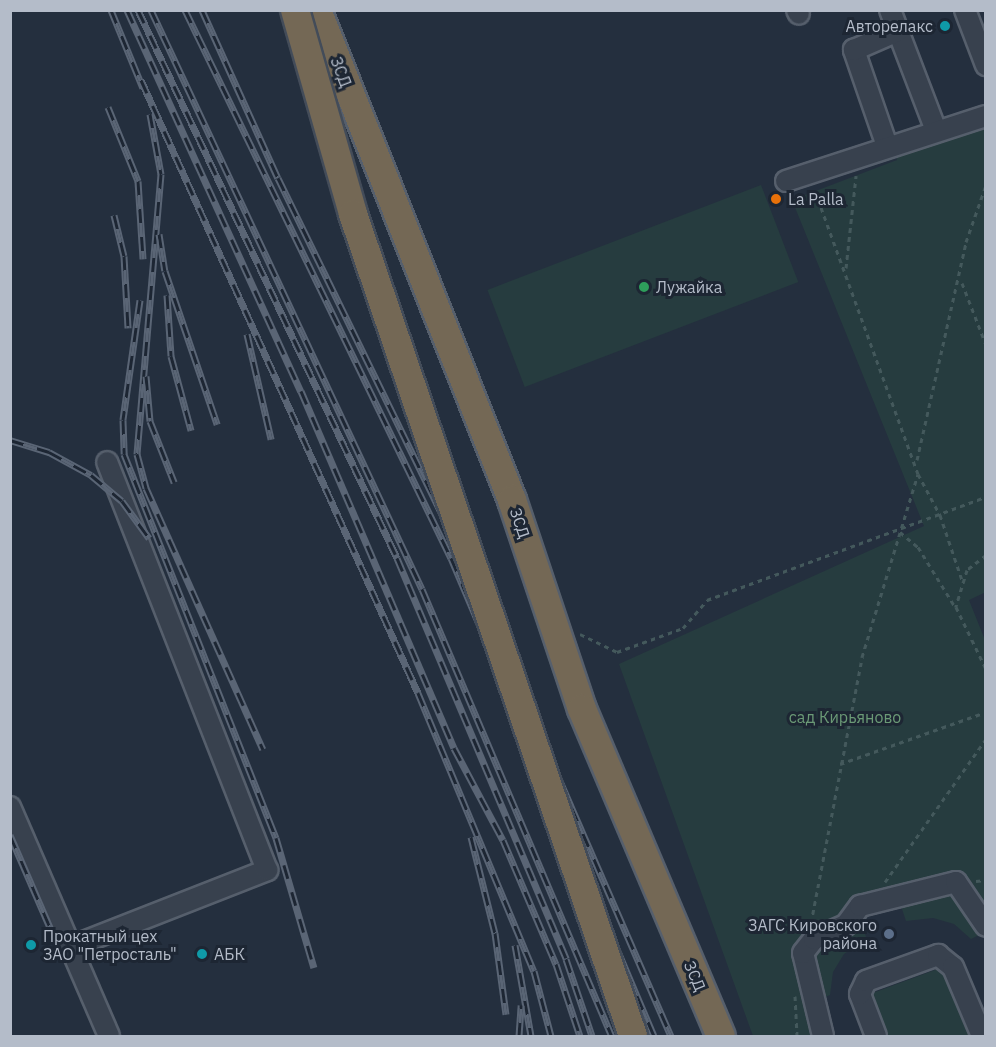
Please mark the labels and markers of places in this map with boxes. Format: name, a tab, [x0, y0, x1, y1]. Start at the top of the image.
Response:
place label: Авторелакс	[845, 16, 933, 36]
marker: Авторелакс	[938, 19, 952, 33]
place label: La Palla	[788, 189, 844, 209]
marker: La Palla	[769, 192, 783, 206]
place label: Лужайка	[656, 277, 722, 297]
marker: Лужайка	[637, 280, 651, 294]
place label: ЗАГС Кировского района	[748, 915, 877, 953]
place label: Прокатный цех ЗАО "Петросталь"	[43, 926, 177, 964]
marker: ЗАГС Кировского района	[882, 927, 896, 941]
marker: Прокатный цех ЗАО "Петросталь"	[24, 938, 38, 952]
place label: АБК	[214, 944, 245, 964]
marker: АБК	[195, 947, 209, 961]

